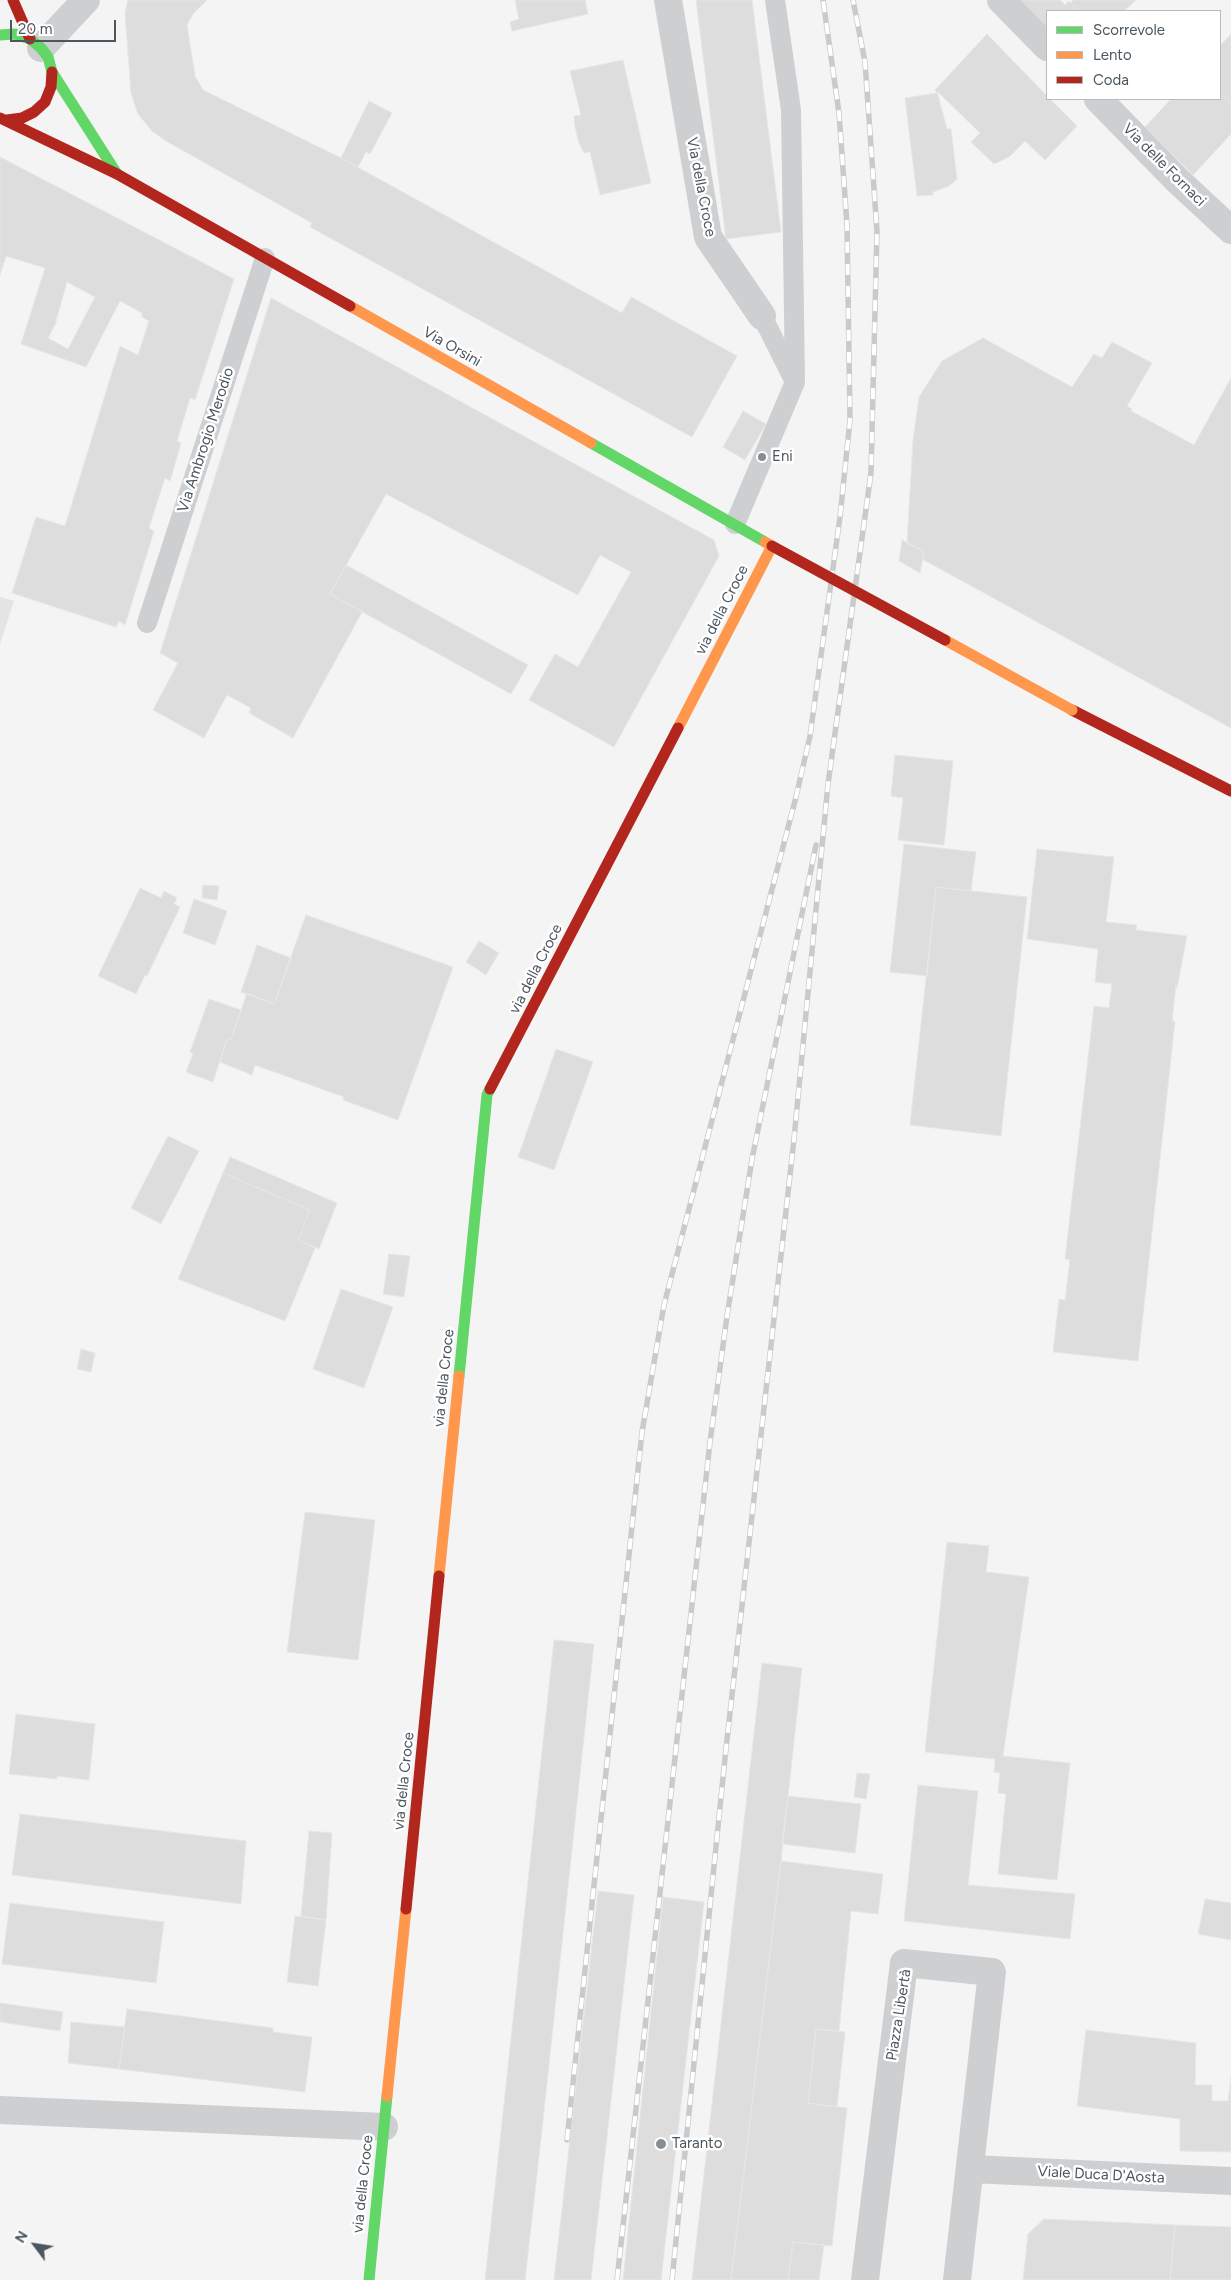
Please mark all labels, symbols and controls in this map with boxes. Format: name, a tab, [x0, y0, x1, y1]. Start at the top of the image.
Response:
scale bar	[12, 10, 119, 42]
legend	[1046, 10, 1221, 100]
text: 20 m	[18, 20, 52, 38]
text: Scorrevole	[1093, 21, 1165, 39]
text: Lento	[1093, 46, 1132, 64]
text: Coda	[1093, 71, 1129, 89]
street label: Via delle Fornaci	[1119, 120, 1209, 210]
street label: Via della Croce	[683, 136, 719, 238]
street label: Via Orsini	[420, 323, 484, 371]
street label: Via Ambrogio Merodio	[174, 365, 238, 515]
place label: Eni	[772, 448, 793, 466]
marker: Eni	[756, 451, 768, 463]
street label: via della Croce	[692, 562, 752, 658]
street label: via della Croce	[506, 921, 566, 1017]
street label: via della Croce	[430, 1328, 458, 1428]
street label: via della Croce	[390, 1731, 418, 1831]
street label: Piazza Libertà	[883, 1968, 915, 2062]
street label: via della Croce	[349, 2134, 377, 2234]
place label: Taranto	[672, 2135, 722, 2153]
marker: Taranto	[654, 2137, 668, 2151]
street label: Viale Duca D'Aosta	[1037, 2163, 1165, 2187]
north arrow	[10, 2220, 60, 2270]
text: N	[12, 2228, 32, 2246]

